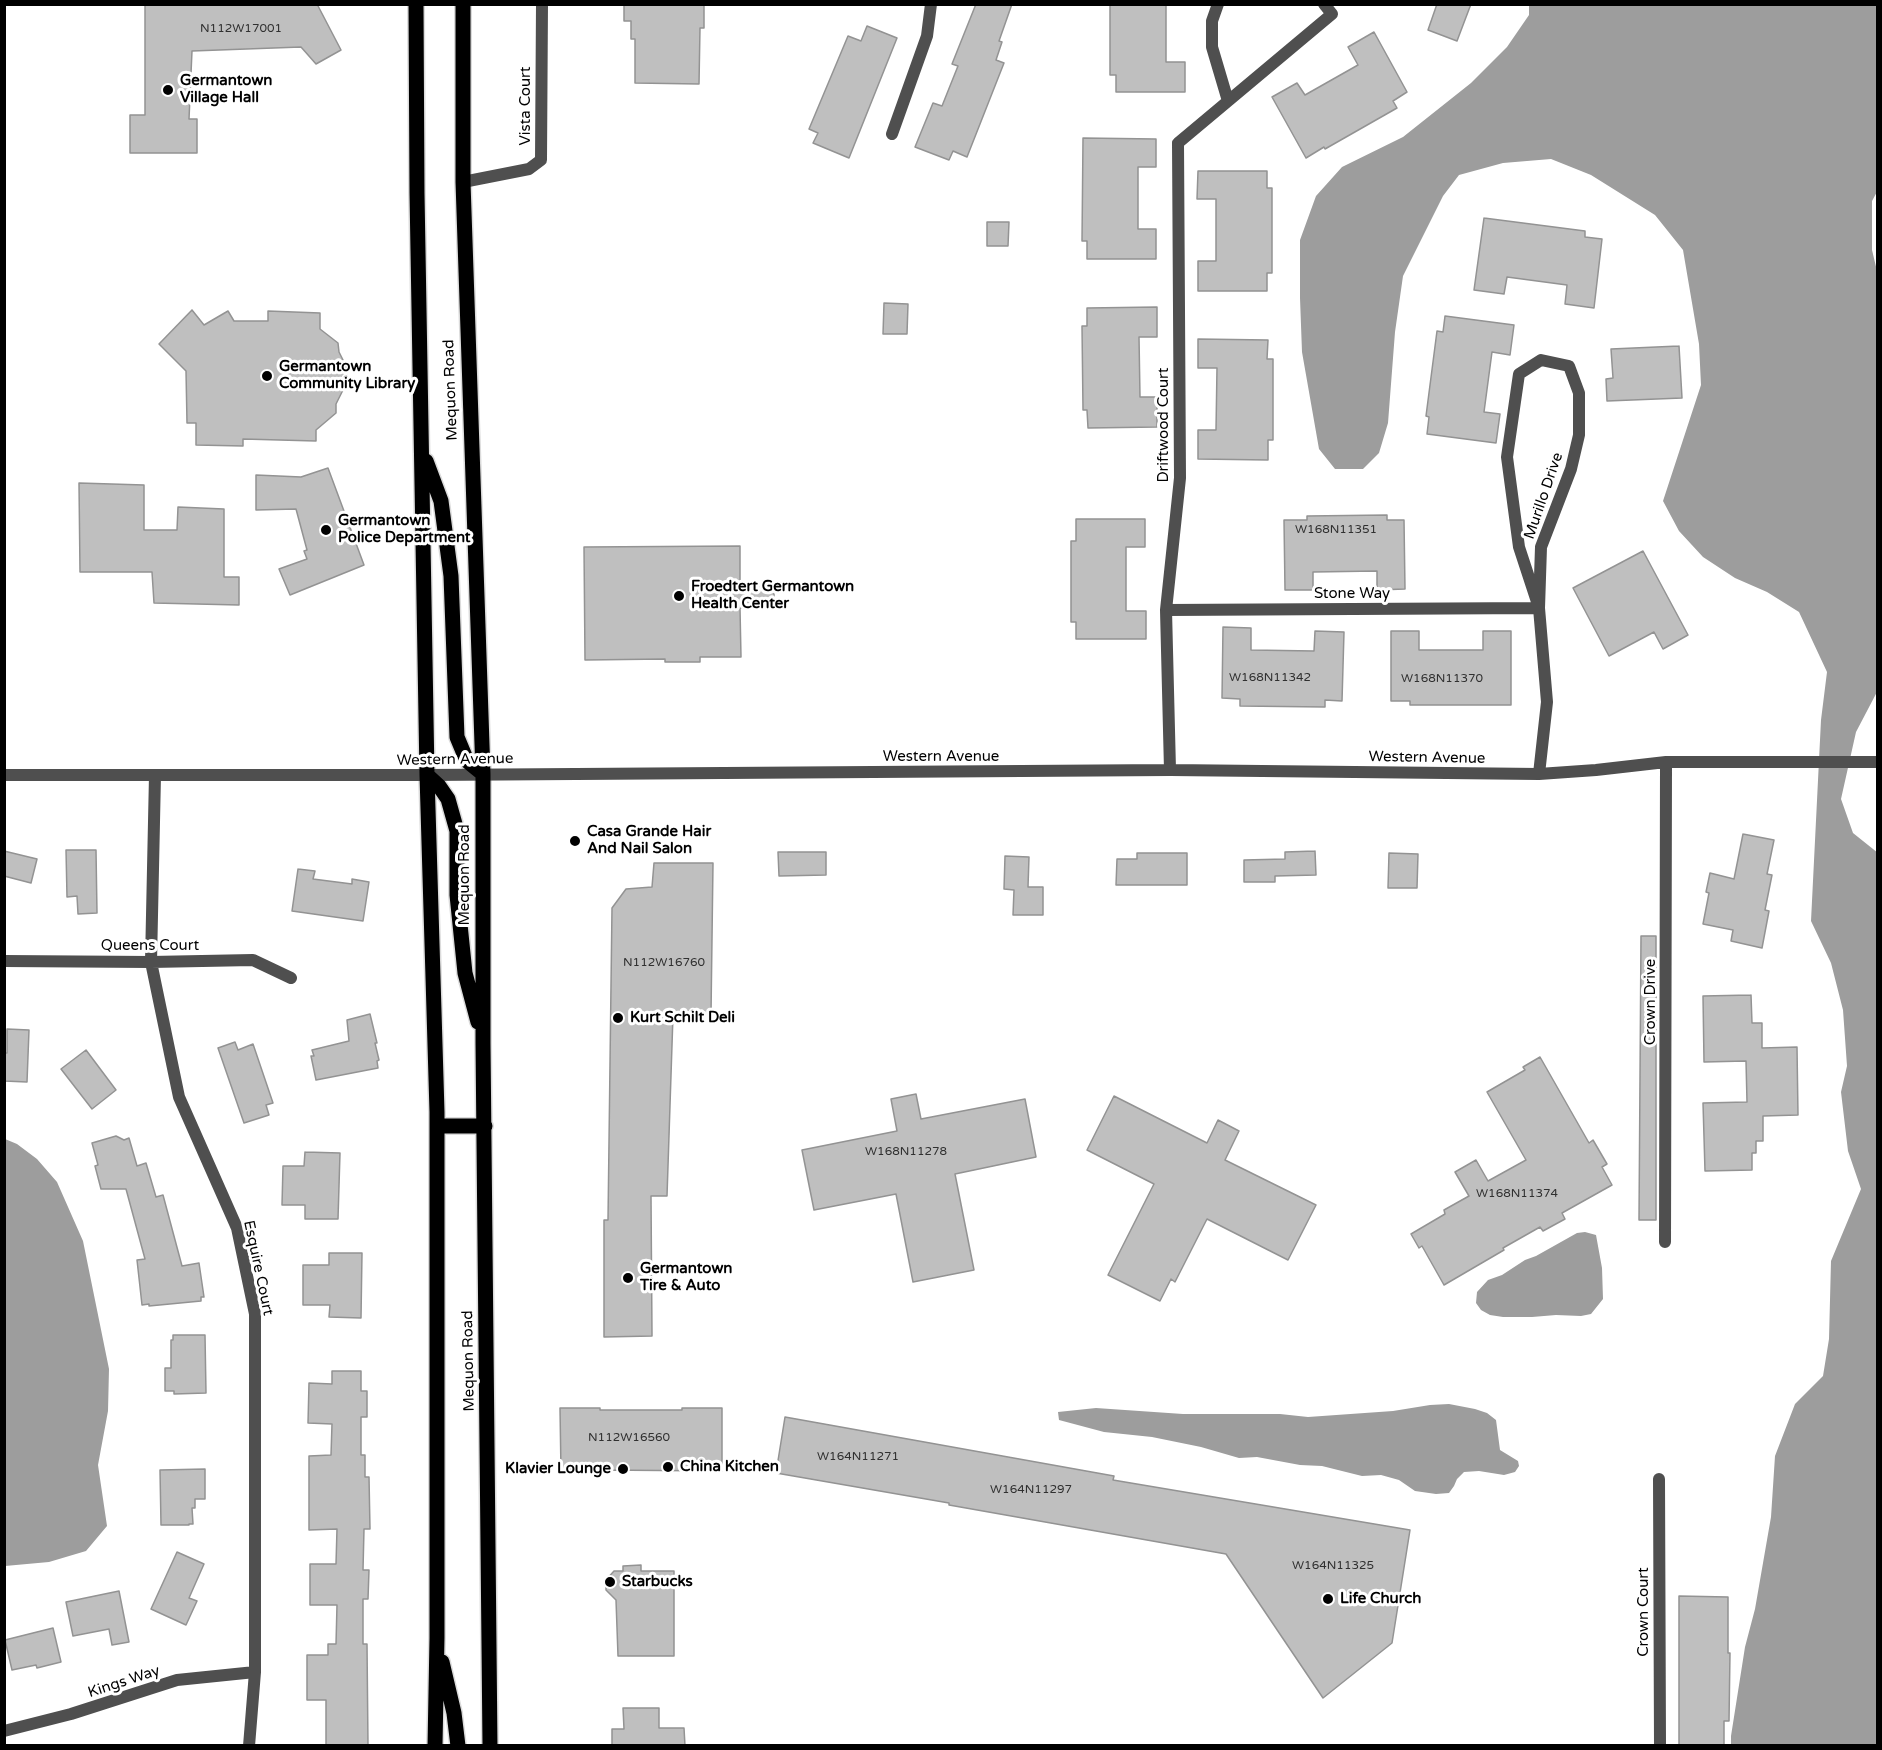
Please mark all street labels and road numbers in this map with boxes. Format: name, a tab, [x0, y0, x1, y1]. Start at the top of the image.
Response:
street label: Vista Court	[517, 66, 535, 146]
street label: Mequon Road	[440, 339, 462, 441]
street label: Driftwood Court	[1155, 367, 1173, 483]
street label: Murillo Drive	[1521, 450, 1567, 542]
street label: Stone Way	[1314, 585, 1390, 603]
street label: Western Avenue	[883, 748, 999, 766]
street label: Western Avenue	[1369, 748, 1485, 768]
street label: Western Avenue	[397, 750, 513, 770]
street label: Mequon Road	[456, 824, 474, 926]
street label: Queens Court	[101, 937, 199, 955]
street label: Crown Drive	[1642, 959, 1660, 1045]
street label: Esquire Court	[239, 1219, 277, 1317]
street label: Mequon Road	[459, 1310, 479, 1412]
street label: Crown Court	[1635, 1567, 1653, 1657]
street label: Kings Way	[86, 1662, 162, 1702]

